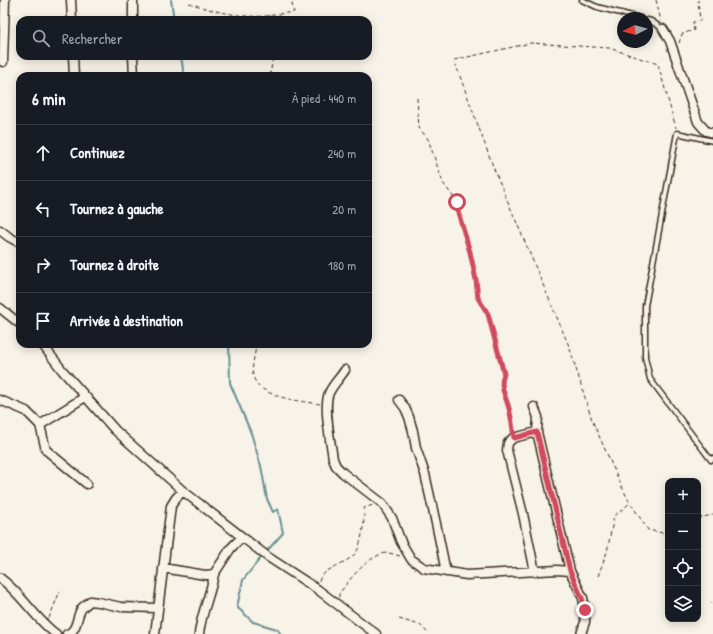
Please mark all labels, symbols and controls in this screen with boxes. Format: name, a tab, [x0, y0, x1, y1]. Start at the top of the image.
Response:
north arrow	[617, 12, 653, 48]
search box	[16, 16, 372, 60]
icon: search	[30, 27, 52, 49]
text: Rechercher	[62, 28, 123, 49]
text: 6 min	[32, 87, 66, 110]
text: À pied · 440 m	[292, 89, 356, 107]
icon: ahead	[32, 142, 54, 164]
text: Continuez	[70, 142, 125, 163]
text: 240 m	[327, 144, 356, 162]
route start	[448, 193, 466, 211]
icon: left	[32, 198, 54, 220]
text: Tournez à gauche	[70, 198, 163, 219]
text: 20 m	[332, 200, 356, 218]
icon: right	[32, 254, 54, 276]
text: Tournez à droite	[70, 254, 159, 275]
text: 180 m	[328, 256, 356, 274]
icon: arrive	[32, 310, 54, 332]
text: Arrivée à destination	[70, 310, 183, 331]
map controls	[665, 478, 701, 622]
button: +	[665, 478, 701, 514]
button: −	[665, 514, 701, 550]
button: locate	[665, 550, 701, 586]
button: layers	[665, 586, 701, 622]
route end	[576, 601, 594, 619]

